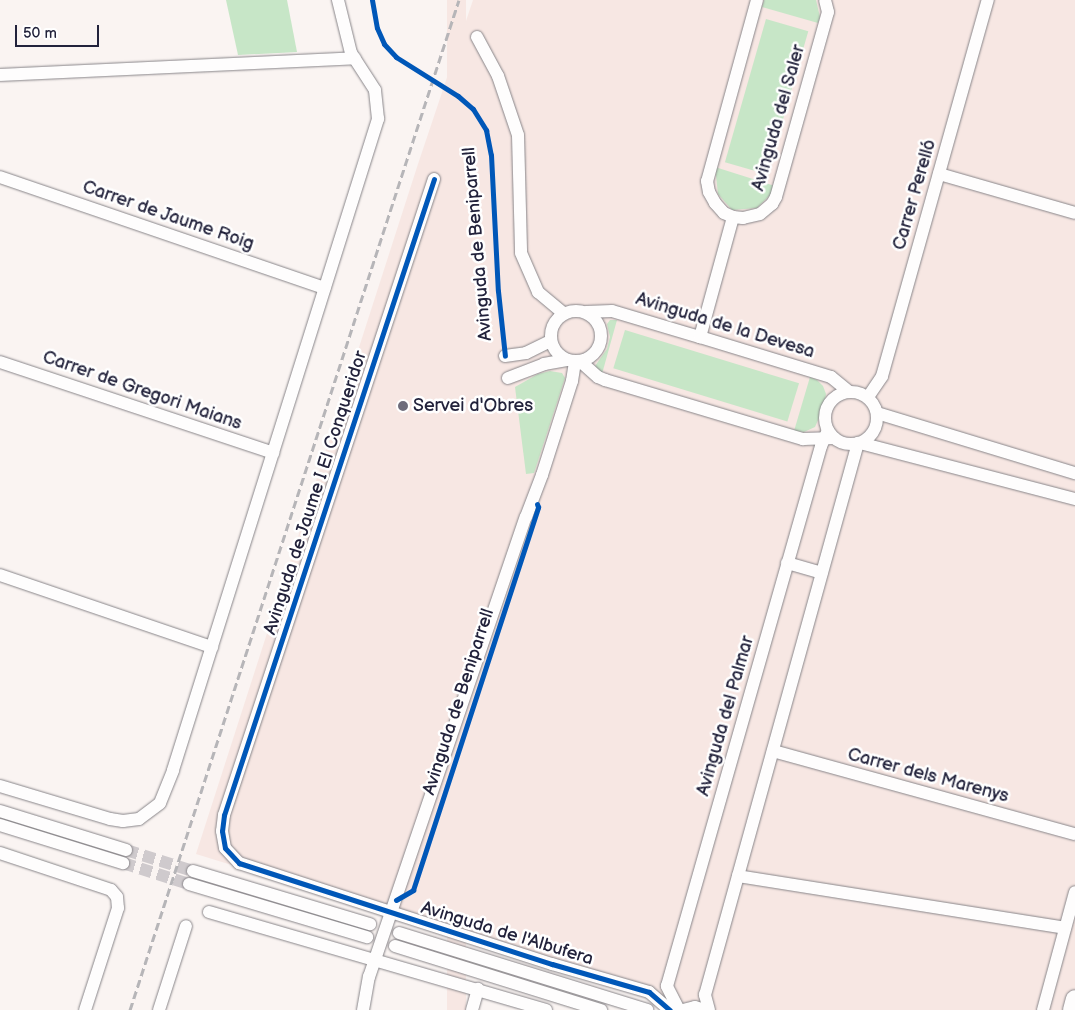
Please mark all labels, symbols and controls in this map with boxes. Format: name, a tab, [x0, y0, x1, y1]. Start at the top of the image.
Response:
scale bar	[18, 15, 101, 47]
text: 50 m	[23, 24, 57, 43]
street label: Avinguda del Saler	[748, 42, 810, 194]
street label: Carrer Perelló	[889, 137, 941, 253]
street label: Avinguda de Beniparrell	[459, 146, 497, 342]
street label: Carrer de Jaume Roig	[79, 176, 257, 256]
street label: Avinguda de la Devesa	[633, 289, 817, 363]
street label: Carrer de Gregori Maians	[40, 347, 244, 435]
street label: Avinguda de Jaume I El Conqueridor	[260, 348, 372, 638]
place label: Servei d'Obres	[413, 395, 533, 417]
marker: Servei d'Obres	[397, 400, 409, 412]
street label: Avinguda de Beniparrell	[419, 606, 499, 798]
street label: Avinguda del Palmar	[693, 633, 759, 799]
street label: Carrer dels Marenys	[845, 744, 1011, 808]
street label: Avinguda de l'Albufera	[418, 898, 596, 970]

